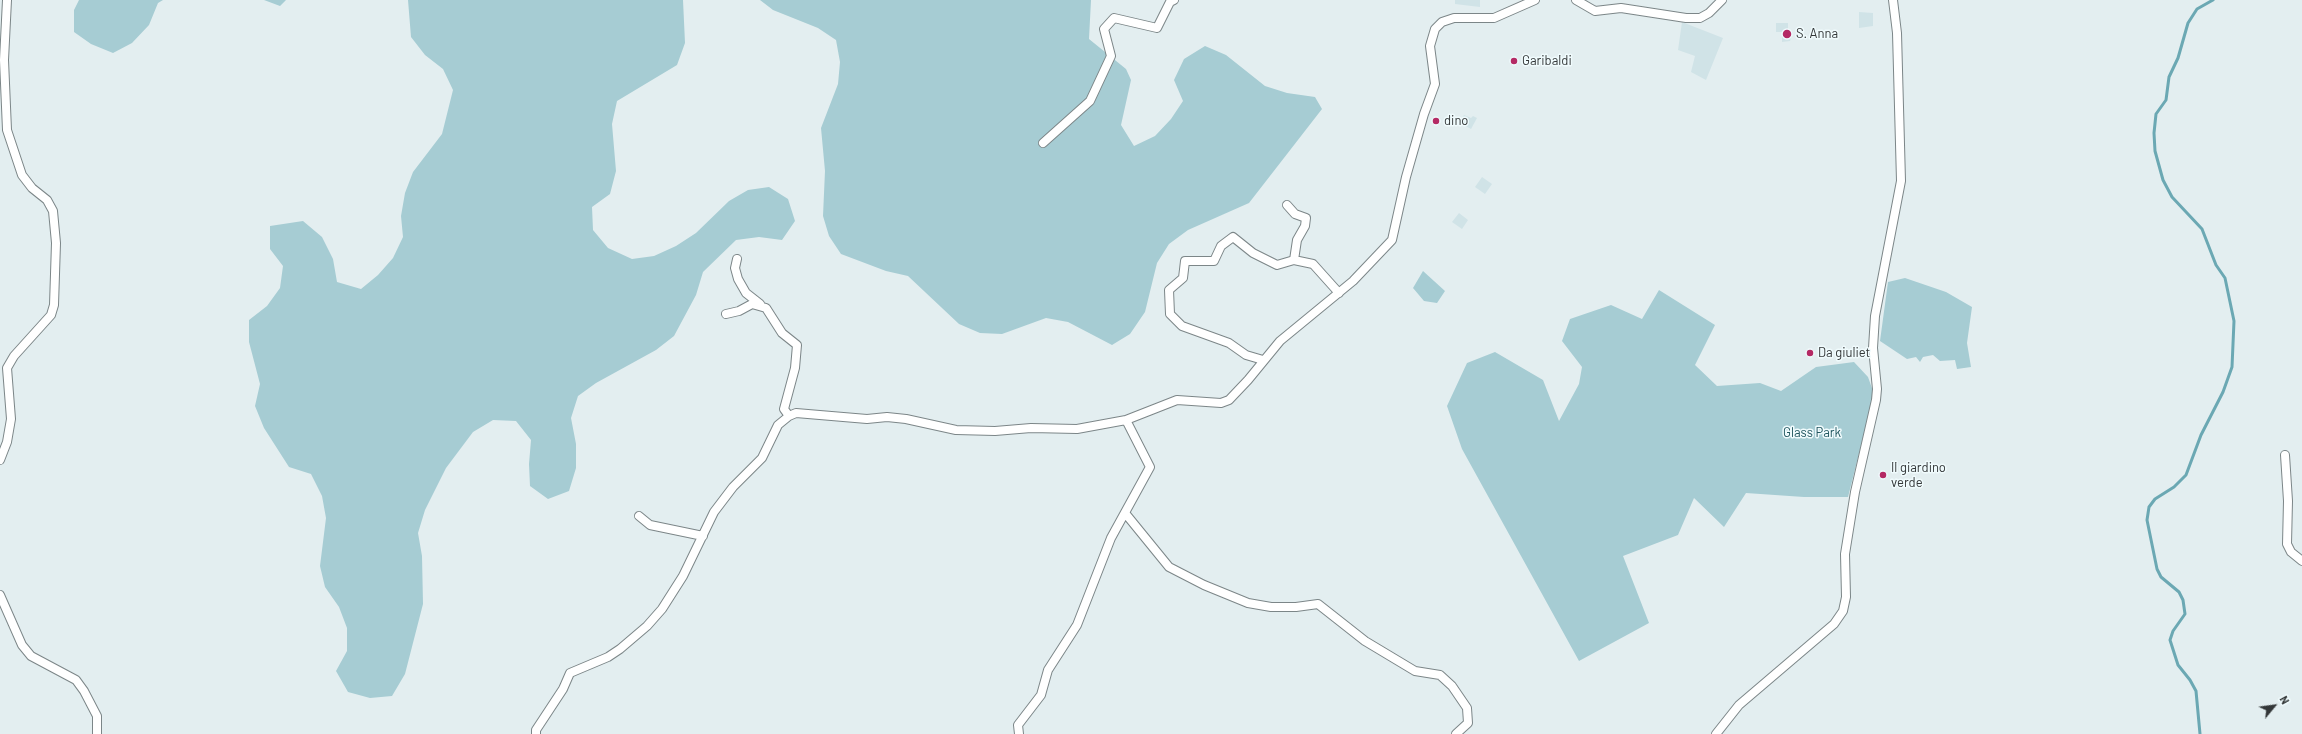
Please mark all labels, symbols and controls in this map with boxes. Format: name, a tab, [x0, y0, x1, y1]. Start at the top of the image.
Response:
place label: S. Anna	[1796, 26, 1838, 42]
marker: S. Anna	[1781, 28, 1793, 40]
place label: Garibaldi	[1522, 53, 1572, 69]
marker: Garibaldi	[1509, 56, 1519, 66]
place label: dino	[1444, 113, 1468, 129]
marker: dino	[1431, 116, 1441, 126]
place label: Da giuliet	[1818, 345, 1870, 361]
marker: Da giuliet	[1805, 348, 1815, 358]
park label: Glass Park	[1783, 425, 1841, 441]
place label: Il giardino verde	[1891, 460, 1946, 491]
marker: Il giardino verde	[1878, 470, 1888, 480]
north arrow	[2254, 686, 2294, 726]
text: N	[2277, 694, 2292, 706]

